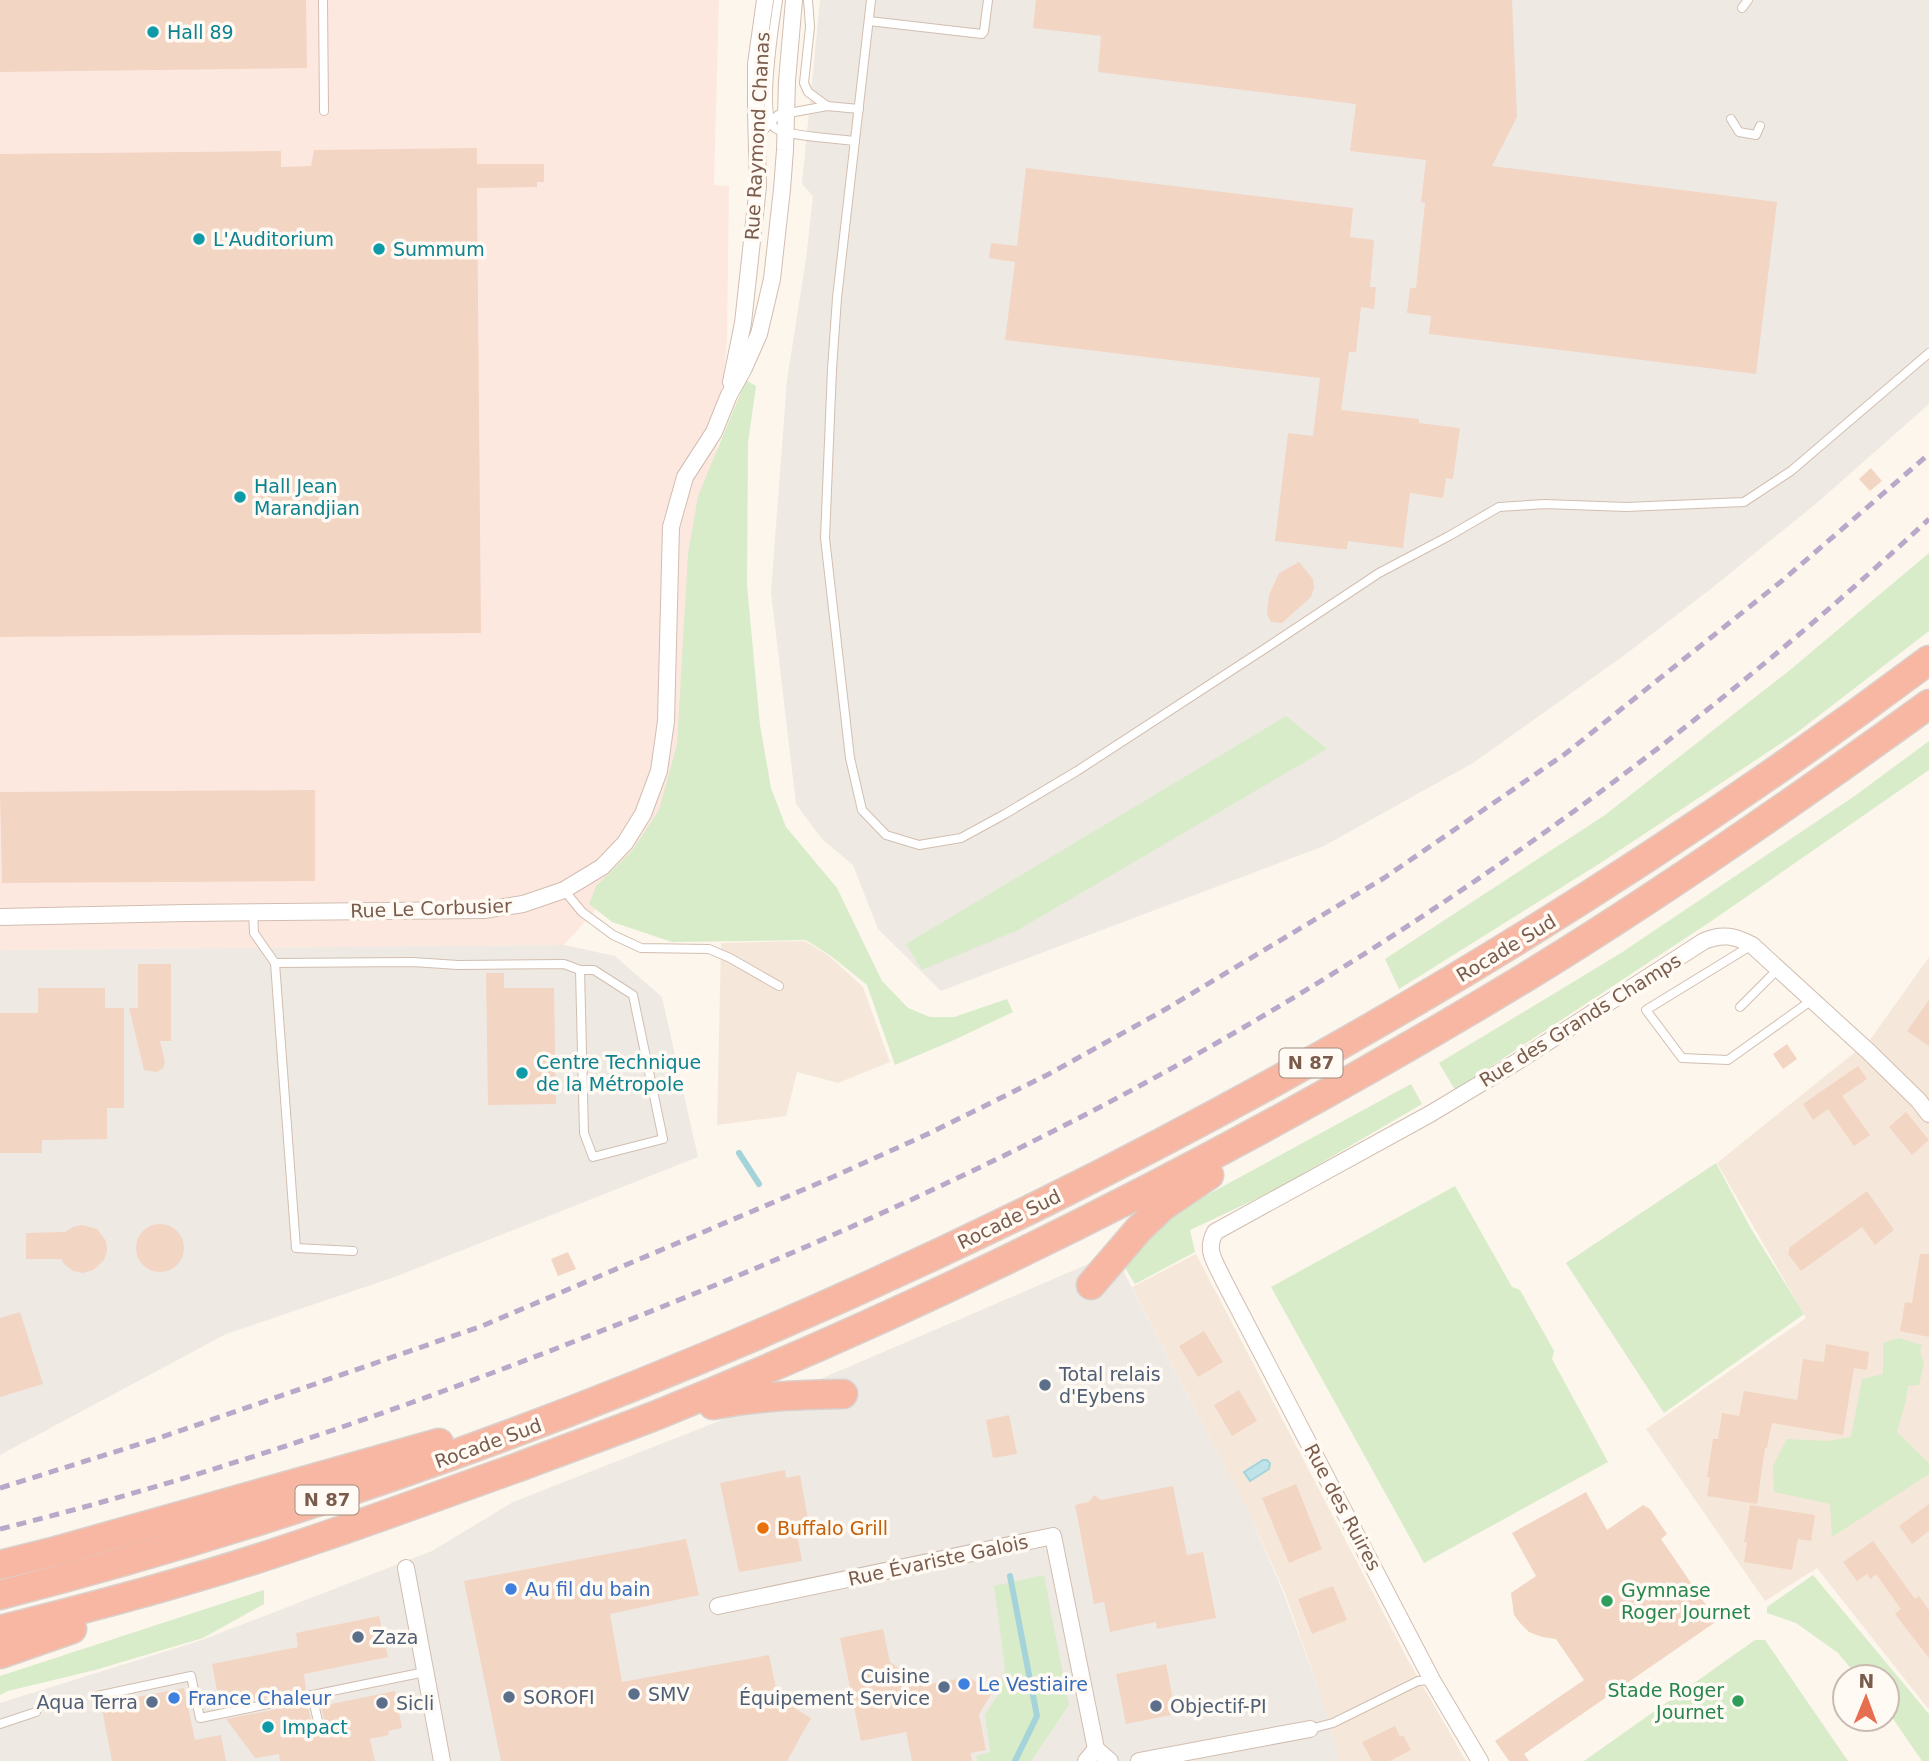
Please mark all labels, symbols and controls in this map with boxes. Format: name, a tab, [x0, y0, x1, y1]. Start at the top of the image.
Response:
place label: Hall 89	[167, 21, 234, 43]
marker: Hall 89	[145, 24, 161, 40]
street label: Rue Raymond Chanas	[741, 31, 773, 241]
place label: L'Auditorium	[213, 228, 334, 250]
marker: L'Auditorium	[191, 231, 207, 247]
place label: Summum	[393, 238, 485, 260]
marker: Summum	[371, 241, 387, 257]
place label: Hall Jean Marandjian	[254, 475, 360, 519]
marker: Hall Jean Marandjian	[232, 489, 248, 505]
street label: Rue Le Corbusier	[350, 894, 512, 922]
street label: Rocade Sud	[1452, 910, 1560, 986]
street label: Rue des Grands Champs	[1475, 949, 1685, 1091]
road number: N 87	[1280, 1048, 1342, 1078]
place label: Centre Technique de la Métropole	[536, 1051, 701, 1095]
marker: Centre Technique de la Métropole	[514, 1065, 530, 1081]
street label: Rocade Sud	[954, 1185, 1064, 1253]
place label: Total relais d'Eybens	[1058, 1363, 1161, 1407]
marker: Total relais d'Eybens	[1037, 1377, 1053, 1393]
street label: Rocade Sud	[432, 1414, 544, 1472]
street label: Rue des Ruires	[1300, 1440, 1386, 1574]
road number: N 87	[296, 1485, 358, 1514]
place label: Buffalo Grill	[777, 1517, 888, 1539]
marker: Buffalo Grill	[755, 1520, 771, 1536]
street label: Rue Évariste Galois	[846, 1530, 1030, 1590]
place label: Au fil du bain	[525, 1578, 651, 1600]
place label: Gymnase Roger Journet	[1621, 1579, 1751, 1623]
marker: Au fil du bain	[503, 1581, 519, 1597]
marker: Gymnase Roger Journet	[1599, 1593, 1615, 1609]
place label: Zaza	[372, 1626, 418, 1648]
marker: Zaza	[350, 1629, 366, 1645]
north arrow	[1831, 1663, 1901, 1733]
place label: Cuisine Équipement Service	[739, 1665, 930, 1709]
text: N	[1858, 1670, 1874, 1692]
place label: Le Vestiaire	[978, 1673, 1088, 1695]
marker: Le Vestiaire	[956, 1676, 972, 1692]
marker: Cuisine Équipement Service	[936, 1679, 952, 1695]
place label: Stade Roger Journet	[1608, 1679, 1724, 1723]
place label: SMV	[648, 1683, 689, 1705]
place label: SOROFI	[523, 1686, 595, 1708]
marker: SMV	[626, 1686, 642, 1702]
place label: France Chaleur	[188, 1687, 331, 1709]
marker: SOROFI	[501, 1689, 517, 1705]
marker: France Chaleur	[166, 1690, 182, 1706]
place label: Aqua Terra	[37, 1691, 138, 1713]
place label: Sicli	[396, 1692, 434, 1714]
marker: Stade Roger Journet	[1730, 1693, 1746, 1709]
marker: Aqua Terra	[144, 1694, 160, 1710]
marker: Sicli	[374, 1695, 390, 1711]
place label: Objectif-PI	[1170, 1695, 1267, 1717]
marker: Objectif-PI	[1148, 1698, 1164, 1714]
place label: Impact	[282, 1716, 348, 1738]
marker: Impact	[260, 1719, 276, 1735]

